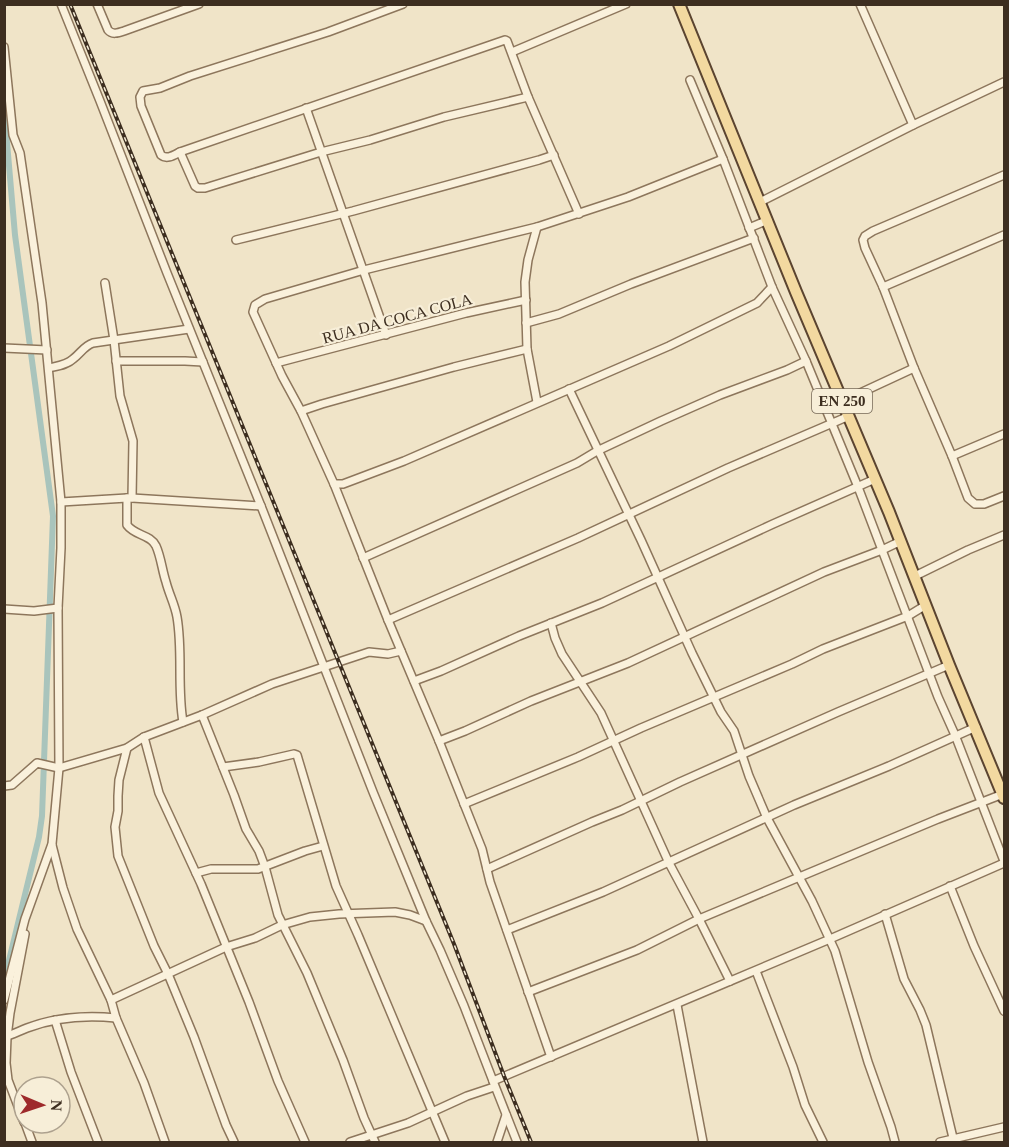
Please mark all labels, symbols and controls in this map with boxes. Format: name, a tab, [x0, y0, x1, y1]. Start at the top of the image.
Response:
street label: RUA DA COCA COLA	[320, 290, 474, 347]
road number: EN 250	[812, 389, 872, 413]
north arrow	[12, 1075, 72, 1135]
text: N	[48, 1099, 65, 1112]

